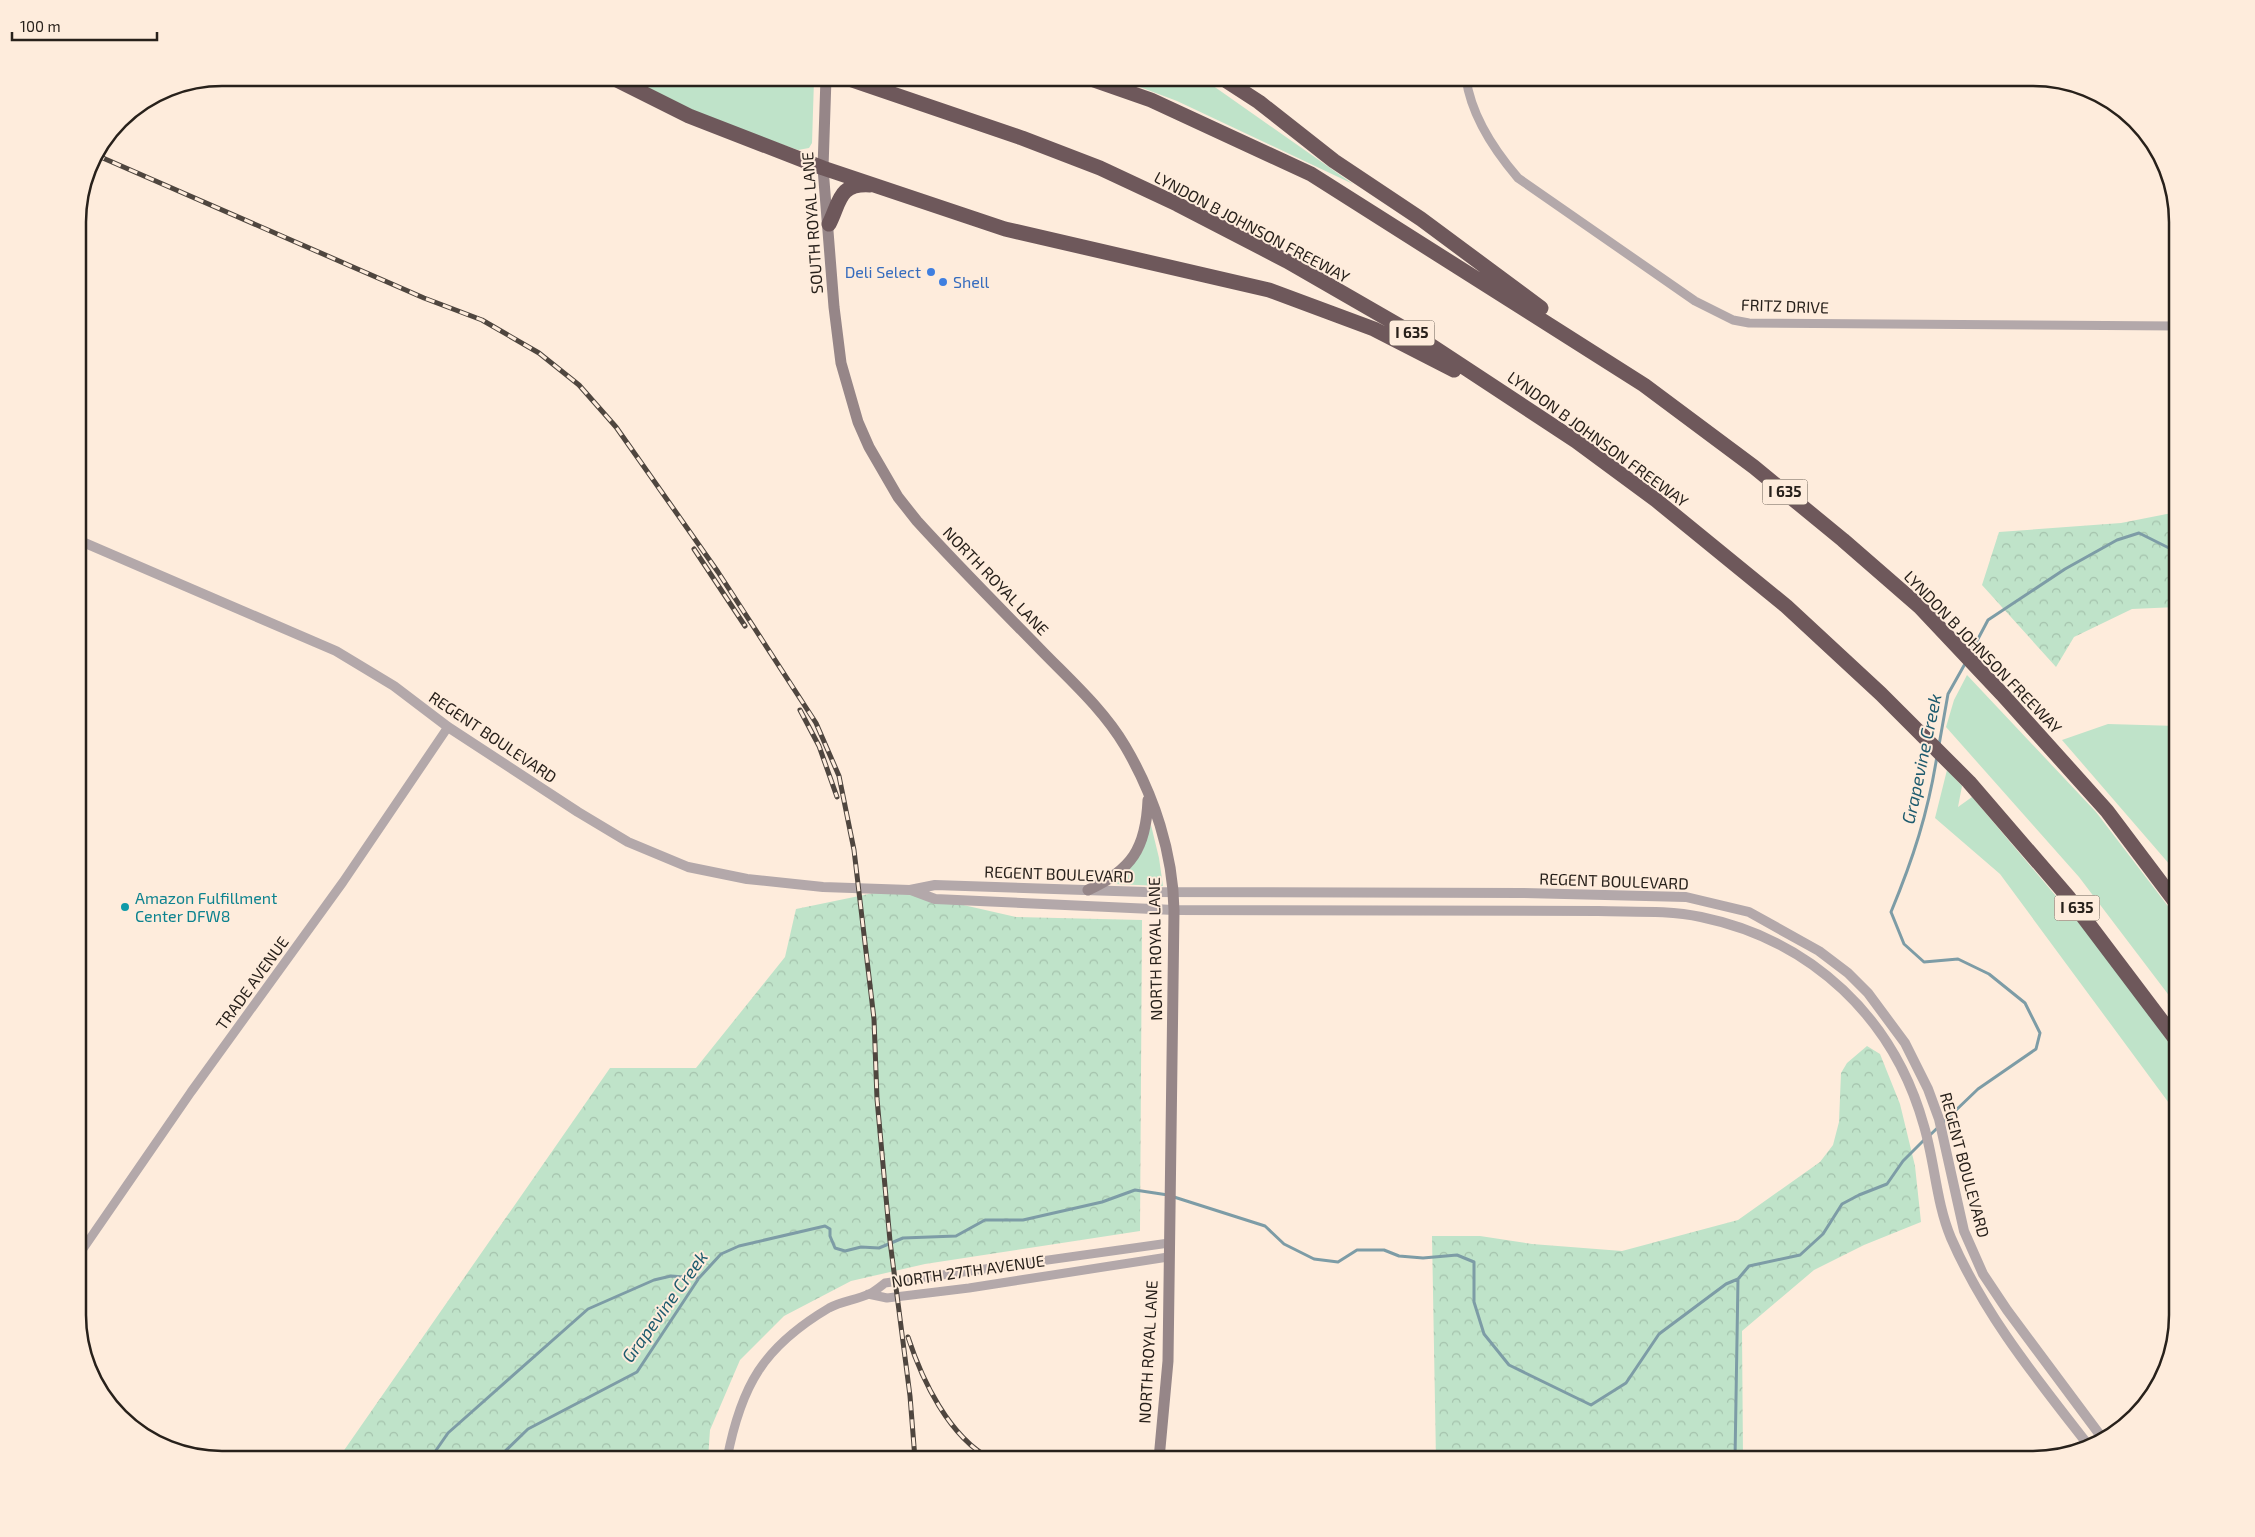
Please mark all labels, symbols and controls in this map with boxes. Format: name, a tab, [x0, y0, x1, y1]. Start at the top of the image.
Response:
scale bar	[12, 10, 158, 42]
text: 100 m	[20, 17, 61, 35]
street label: SOUTH ROYAL LANE	[797, 151, 826, 295]
street label: LYNDON B JOHNSON FREEWAY	[1151, 167, 1353, 286]
place label: Deli Select	[845, 262, 921, 281]
marker: Deli Select	[925, 266, 937, 278]
place label: Shell	[953, 272, 990, 291]
marker: Shell	[937, 276, 949, 288]
street label: FRITZ DRIVE	[1741, 294, 1829, 317]
road number: I 635	[1390, 320, 1434, 346]
street label: LYNDON B JOHNSON FREEWAY	[1504, 367, 1692, 511]
road number: I 635	[1762, 480, 1808, 504]
street label: NORTH ROYAL LANE	[940, 522, 1053, 639]
street label: LYNDON B JOHNSON FREEWAY	[1901, 566, 2066, 737]
street label: REGENT BOULEVARD	[426, 687, 561, 786]
water label: Grapevine Creek	[1896, 692, 1946, 826]
street label: REGENT BOULEVARD	[984, 861, 1134, 886]
street label: REGENT BOULEVARD	[1539, 868, 1689, 893]
street label: NORTH ROYAL LANE	[1144, 877, 1165, 1021]
place label: Amazon Fulfillment Center DFW8	[135, 888, 277, 925]
road number: I 635	[2054, 896, 2100, 920]
marker: Amazon Fulfillment Center DFW8	[119, 901, 131, 913]
street label: TRADE AVENUE	[211, 932, 292, 1033]
street label: REGENT BOULEVARD	[1937, 1090, 1994, 1240]
water label: Grapevine Creek	[616, 1246, 712, 1366]
street label: NORTH 27TH AVENUE	[890, 1250, 1046, 1291]
street label: NORTH ROYAL LANE	[1134, 1280, 1161, 1424]

